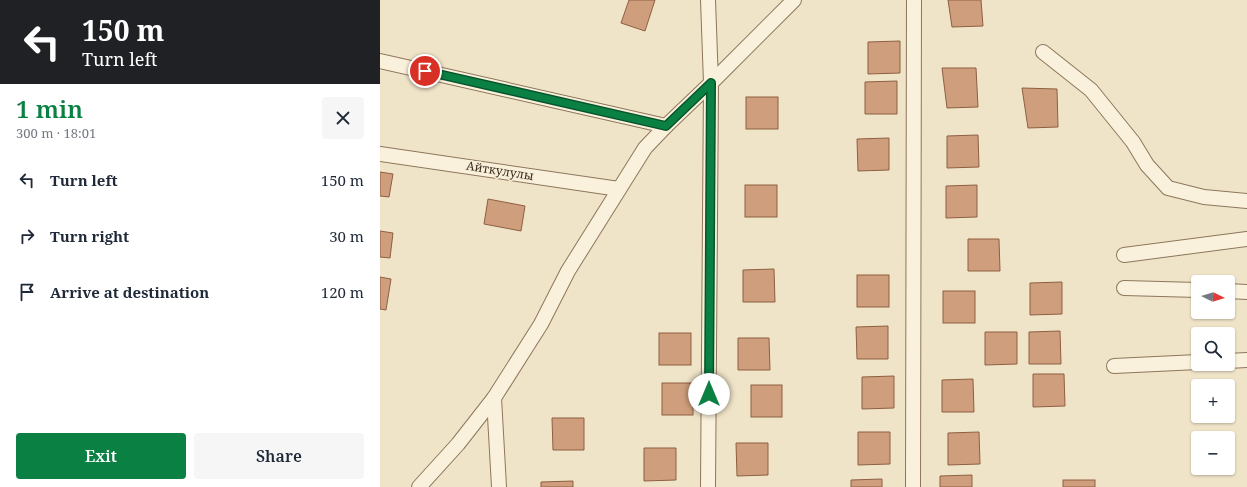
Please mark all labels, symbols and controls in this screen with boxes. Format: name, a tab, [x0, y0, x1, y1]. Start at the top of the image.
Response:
text: 150 m	[82, 11, 164, 49]
icon: left	[16, 16, 68, 68]
text: Turn left	[82, 47, 157, 71]
pin	[408, 54, 442, 88]
icon: arrive	[414, 60, 436, 82]
text: 1 min	[16, 92, 83, 125]
button: close	[322, 97, 364, 139]
text: 300 m · 18:01	[16, 124, 96, 142]
street label: Айткулулы	[465, 157, 535, 184]
icon: left	[16, 169, 38, 191]
text: Turn left	[50, 170, 118, 190]
text: 150 m	[321, 170, 364, 190]
icon: right	[16, 225, 38, 247]
text: Turn right	[50, 226, 129, 246]
text: 30 m	[329, 226, 364, 246]
north arrow	[1191, 275, 1235, 319]
map controls	[1191, 275, 1235, 475]
icon: arrive	[16, 281, 38, 303]
text: Arrive at destination	[50, 282, 209, 302]
text: 120 m	[321, 282, 364, 302]
button: search	[1191, 327, 1235, 371]
position arrow	[688, 373, 730, 415]
button: +	[1191, 379, 1235, 423]
button: −	[1191, 431, 1235, 475]
button: Exit	[16, 433, 186, 479]
button: Share	[194, 433, 364, 479]

